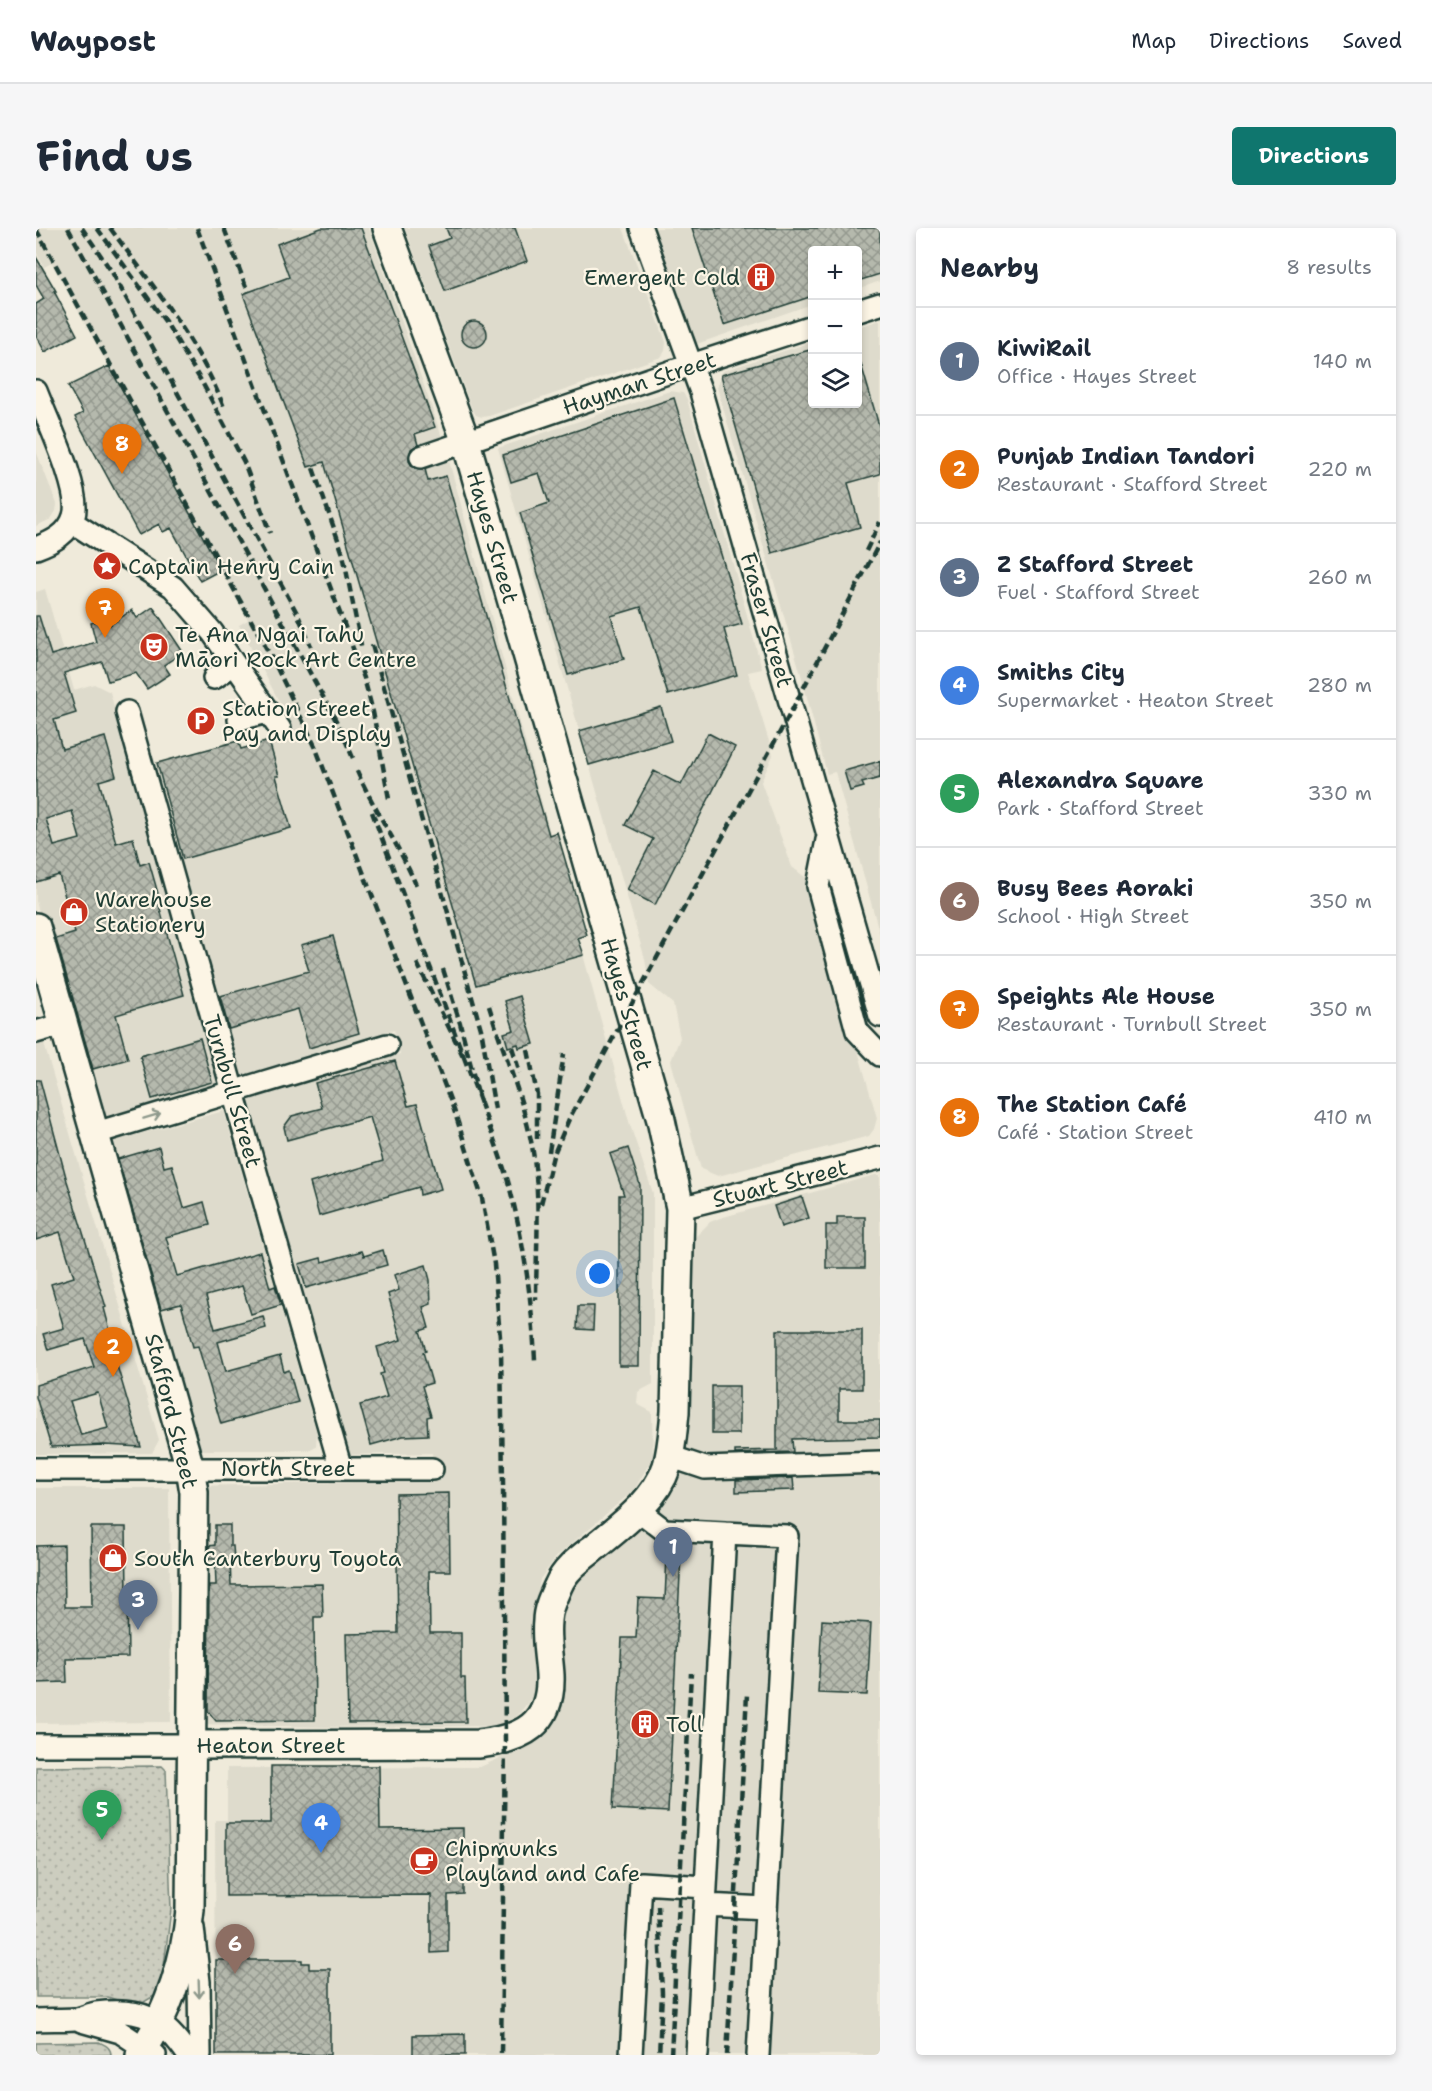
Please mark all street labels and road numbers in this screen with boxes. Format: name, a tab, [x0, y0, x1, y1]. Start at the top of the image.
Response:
street label: Hayman Street	[559, 345, 720, 422]
street label: Hayes Street	[460, 467, 525, 607]
street label: Fraser Street	[733, 549, 800, 691]
street label: Hayes Street	[594, 934, 659, 1074]
street label: Turnbull Street	[197, 1011, 268, 1171]
street label: Stuart Street	[709, 1153, 851, 1214]
street label: Stafford Street	[138, 1330, 205, 1492]
street label: North Street	[221, 1454, 355, 1483]
street label: Heaton Street	[196, 1731, 346, 1760]

